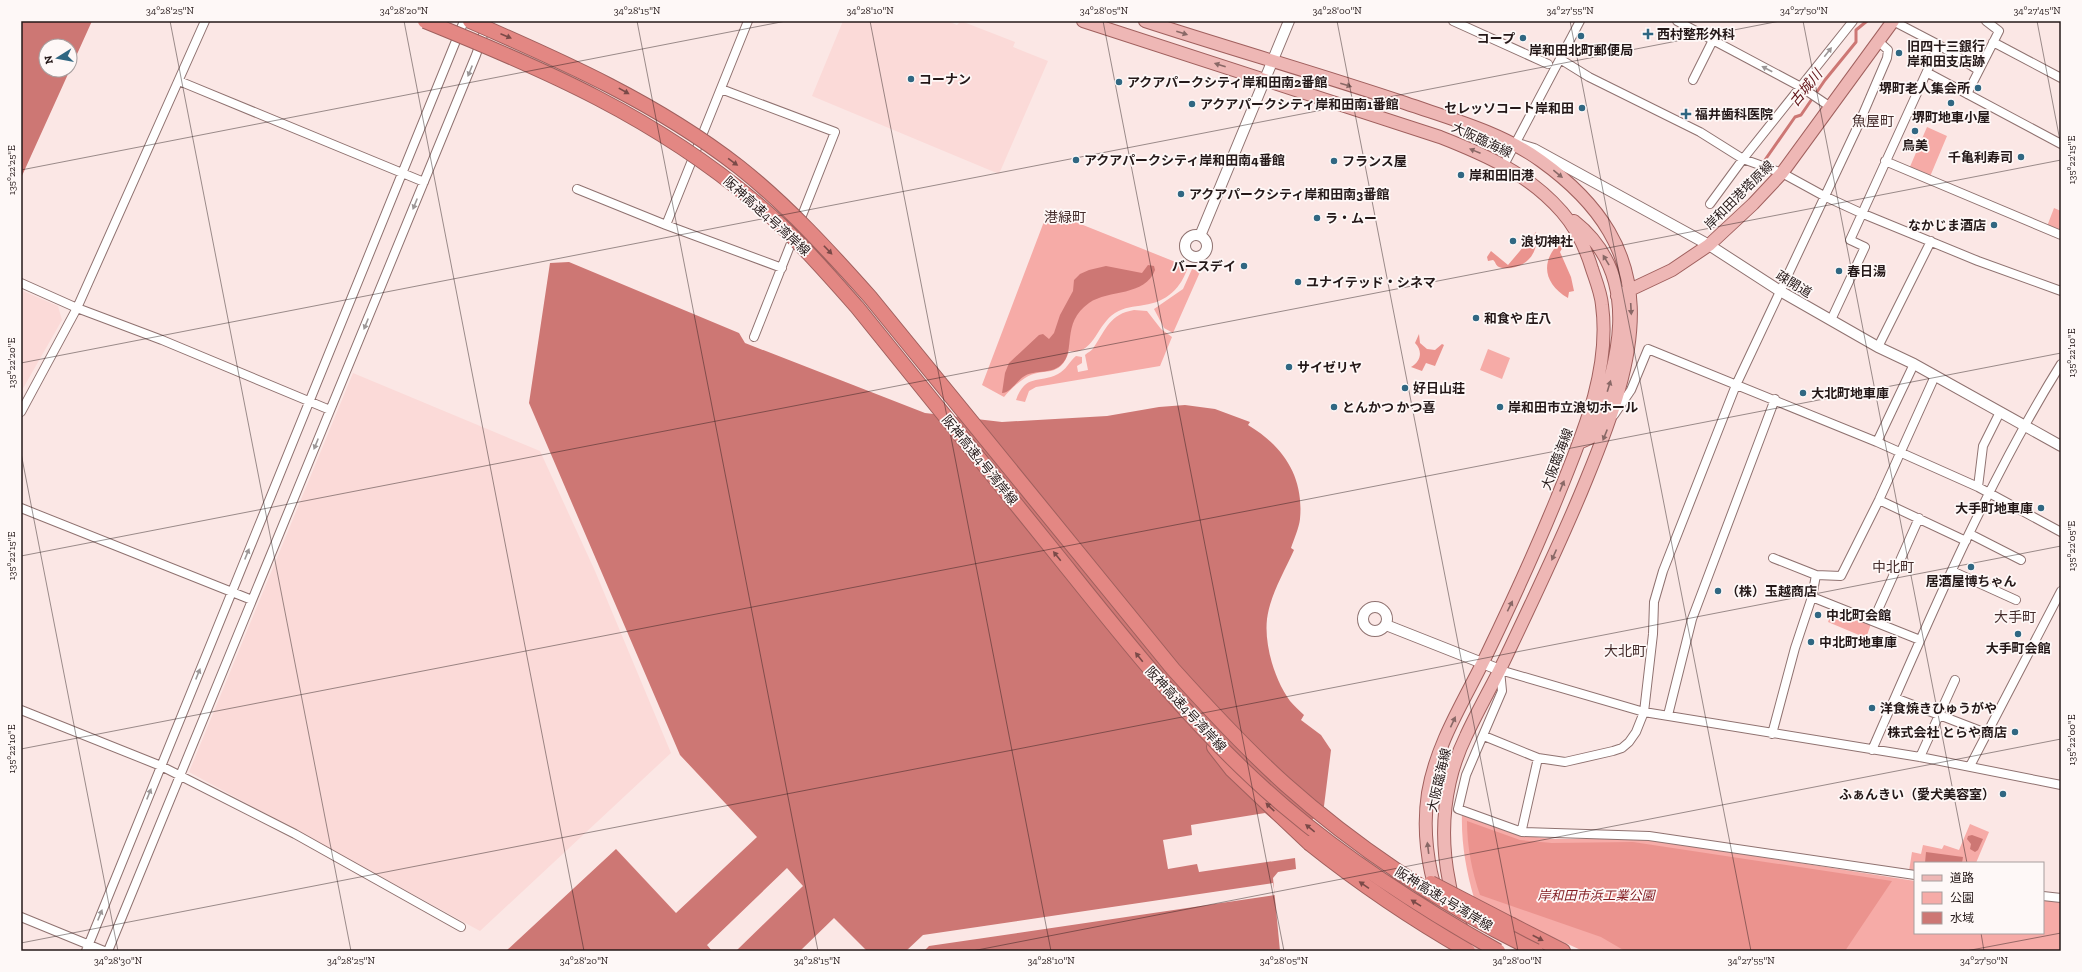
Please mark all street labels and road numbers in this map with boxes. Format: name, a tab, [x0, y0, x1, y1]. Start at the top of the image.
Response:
street label: 大阪臨海線	[1449, 119, 1515, 161]
street label: 岸和田港塔原線	[1702, 158, 1776, 232]
street label: 阪神高速4号湾岸線	[721, 173, 813, 259]
street label: 疎開道	[1773, 268, 1815, 300]
street label: 阪神高速4号湾岸線	[939, 412, 1021, 508]
street label: 大阪臨海線	[1538, 426, 1576, 492]
street label: 阪神高速4号湾岸線	[1143, 663, 1229, 755]
street label: 大阪臨海線	[1424, 747, 1454, 813]
street label: 阪神高速4号湾岸線	[1393, 864, 1495, 934]

